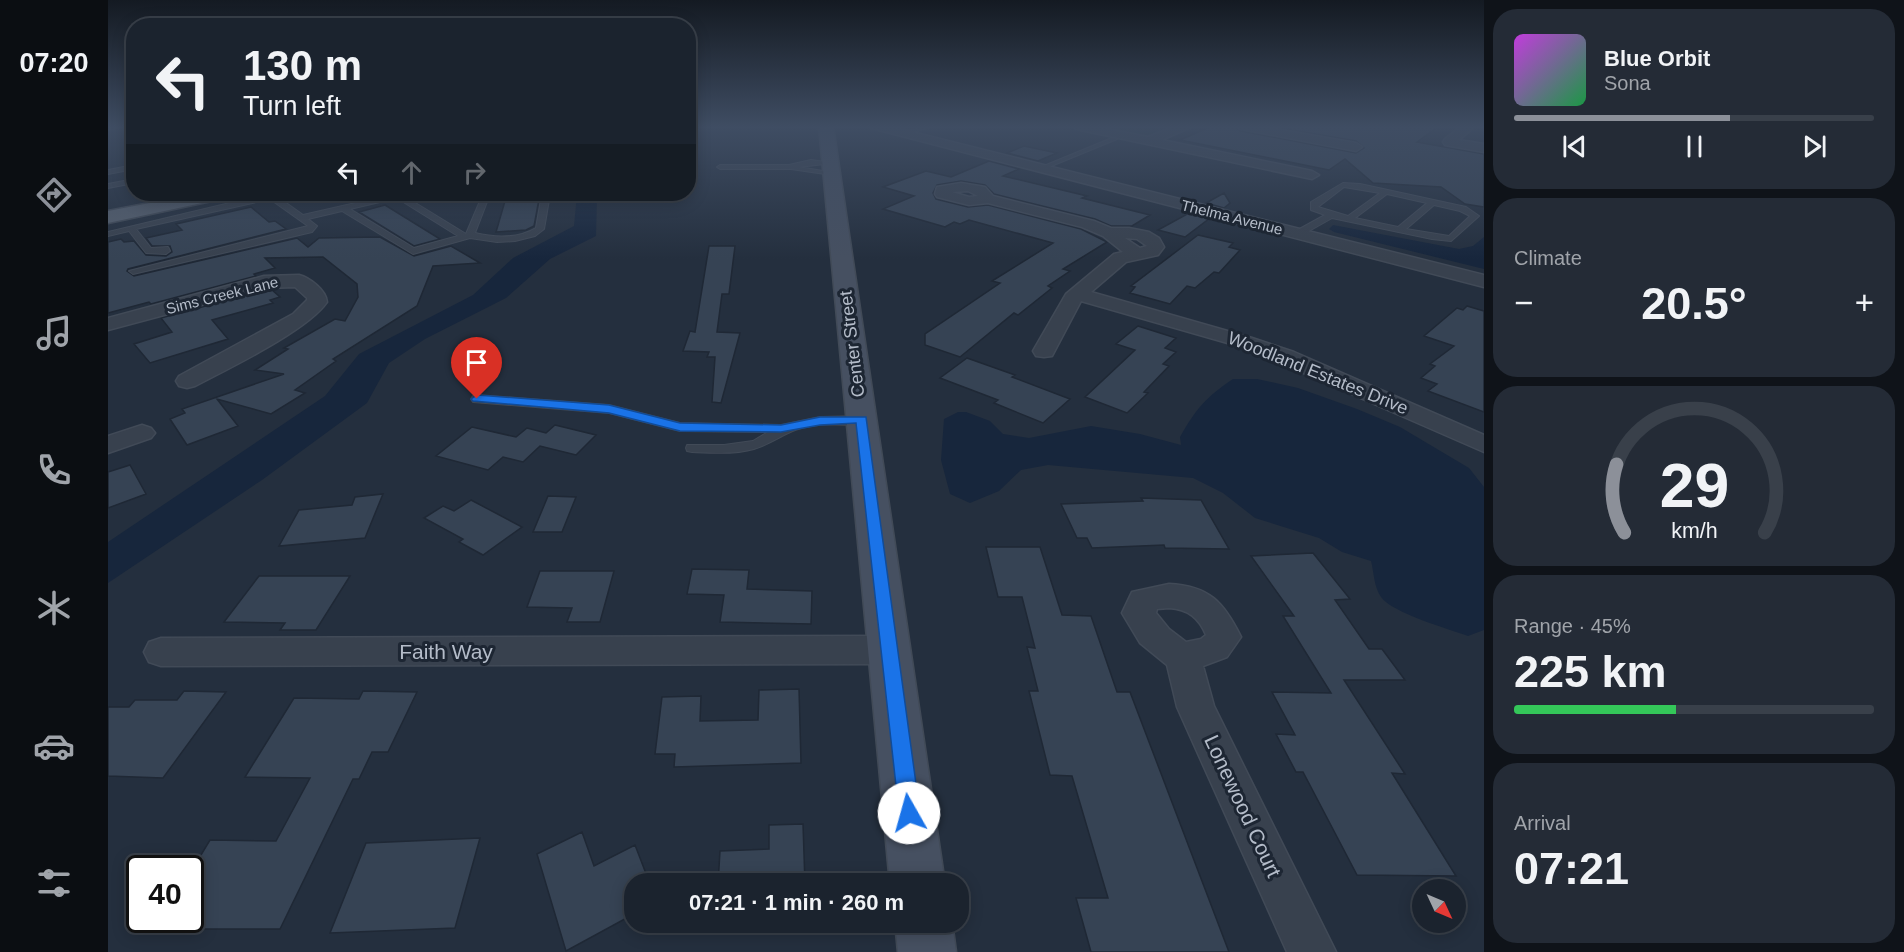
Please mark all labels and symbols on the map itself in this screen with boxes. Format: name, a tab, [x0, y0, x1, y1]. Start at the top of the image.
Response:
street label: Thelma Avenue	[1180, 196, 1284, 238]
street label: Sims Creek Lane	[164, 273, 280, 317]
street label: Center Street	[836, 290, 868, 398]
street label: Woodland Estates Drive	[1225, 328, 1411, 418]
pin	[451, 337, 502, 399]
street label: Faith Way	[399, 640, 493, 663]
street label: Lonewood Court	[1200, 731, 1286, 881]
position arrow	[877, 781, 941, 845]
speed limit sign: 40	[126, 855, 204, 933]
north arrow	[1412, 879, 1466, 933]

